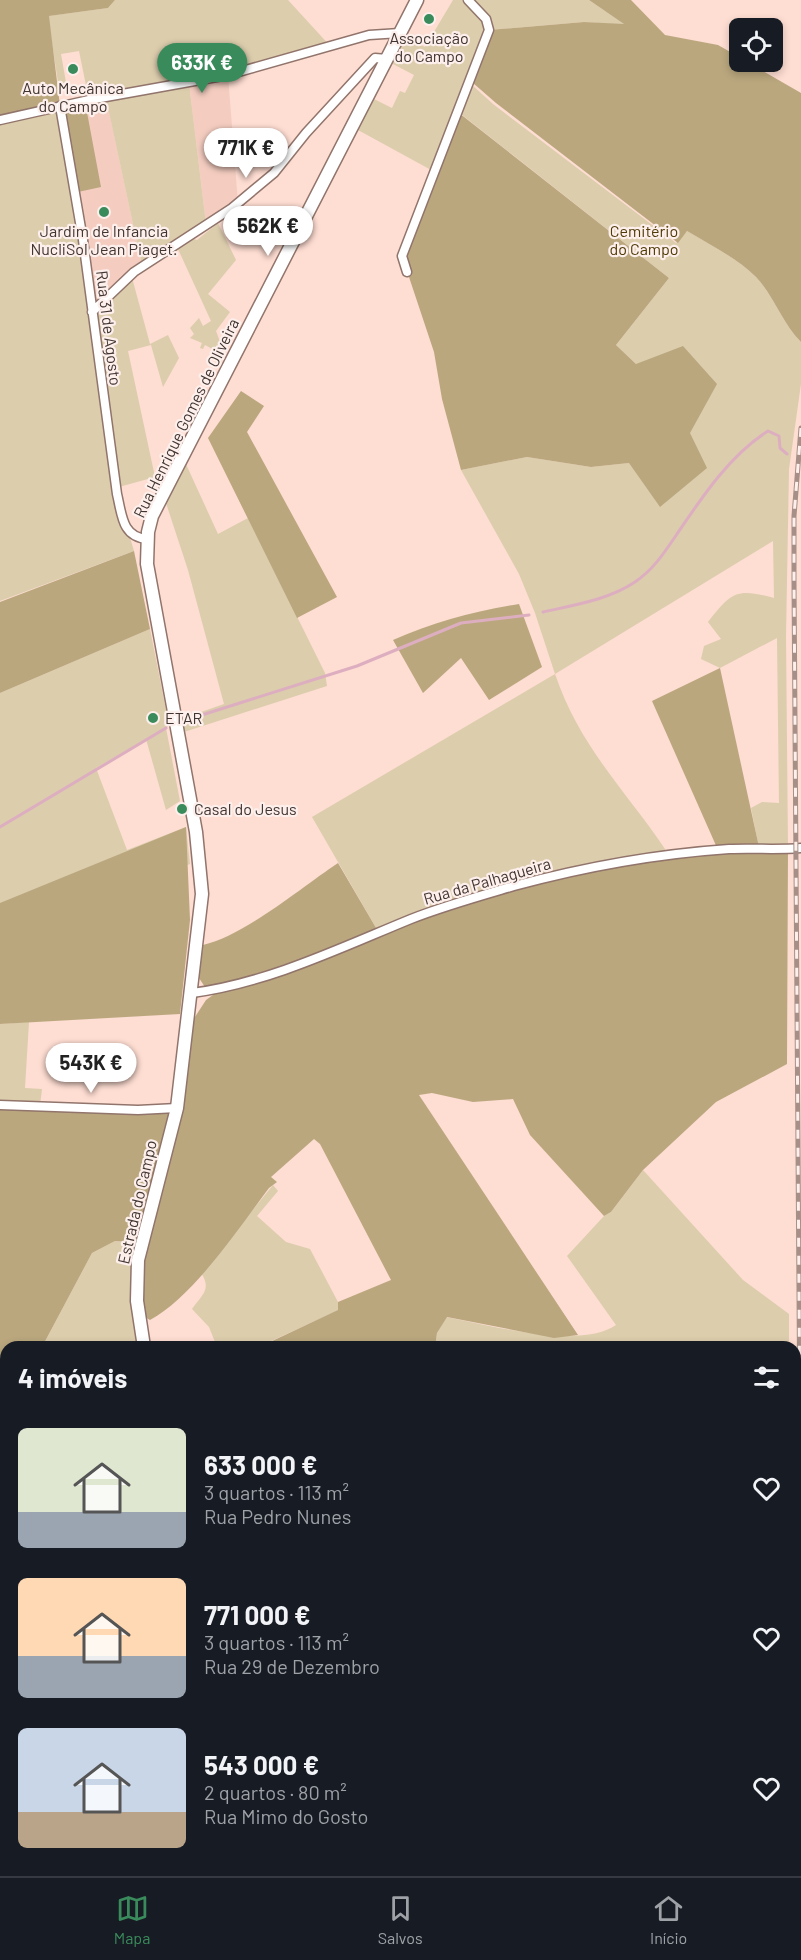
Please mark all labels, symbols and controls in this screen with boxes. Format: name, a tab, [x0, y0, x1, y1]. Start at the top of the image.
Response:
marker: Associação do Campo	[422, 12, 436, 26]
map controls	[729, 18, 783, 72]
button: locate	[729, 18, 783, 72]
place label: Associação do Campo	[389, 28, 469, 65]
pin: 633K €	[153, 43, 251, 94]
text: 633K €	[171, 50, 233, 74]
marker: Auto Mecânica do Campo	[66, 62, 80, 76]
place label: Auto Mecânica do Campo	[22, 78, 124, 115]
pin: 771K €	[197, 128, 295, 179]
text: 771K €	[218, 135, 274, 159]
marker: Jardim de Infancia NucliSol Jean Piaget.	[97, 205, 111, 219]
pin: 562K €	[219, 206, 317, 257]
text: 562K €	[237, 213, 299, 237]
place label: Jardim de Infancia NucliSol Jean Piaget.	[30, 221, 178, 258]
park label: Cemitério do Campo	[609, 221, 679, 258]
street label: Rua 31 de Agosto	[93, 269, 126, 387]
street label: Rua Henrique Gomes de Oliveira	[129, 315, 242, 521]
place label: ETAR	[165, 708, 203, 727]
marker: ETAR	[146, 711, 160, 725]
place label: Casal do Jesus	[194, 799, 297, 818]
marker: Casal do Jesus	[175, 802, 189, 816]
street label: Rua da Palhagueira	[421, 853, 553, 908]
pin: 543K €	[42, 1043, 140, 1094]
text: 543K €	[60, 1050, 122, 1074]
street label: Estrada do Campo	[113, 1138, 160, 1266]
icon: filters	[750, 1361, 783, 1394]
text: 4 imóveis	[18, 1362, 127, 1393]
text: 633 000 €	[204, 1449, 317, 1480]
icon: home	[66, 1452, 138, 1524]
icon: heart	[750, 1472, 783, 1505]
text: 3 quartos · 113 m²	[204, 1480, 349, 1504]
text: Rua Pedro Nunes	[204, 1504, 351, 1528]
text: 771 000 €	[204, 1599, 311, 1630]
icon: home	[66, 1602, 138, 1674]
icon: heart	[750, 1622, 783, 1655]
text: 3 quartos · 113 m²	[204, 1630, 349, 1654]
text: Rua 29 de Dezembro	[204, 1654, 380, 1678]
text: 543 000 €	[204, 1749, 319, 1780]
icon: home	[66, 1752, 138, 1824]
icon: heart	[750, 1772, 783, 1805]
text: 2 quartos · 80 m²	[204, 1780, 347, 1804]
text: Rua Mimo do Gosto	[204, 1804, 368, 1828]
tab: Mapa	[114, 1892, 150, 1947]
tab: Salvos	[378, 1892, 423, 1947]
tab: Início	[650, 1892, 687, 1947]

